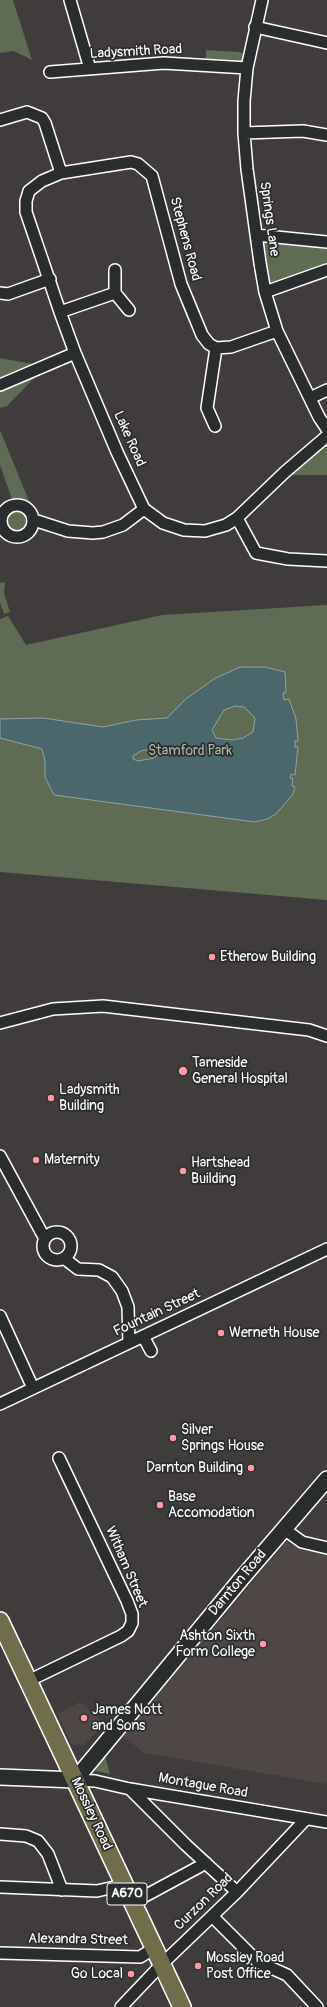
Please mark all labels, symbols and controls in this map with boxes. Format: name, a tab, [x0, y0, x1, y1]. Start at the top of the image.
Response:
street label: Ladysmith Road	[89, 41, 183, 63]
street label: Springs Lane	[255, 181, 283, 257]
street label: Stephens Road	[166, 195, 204, 283]
street label: Lake Road	[109, 409, 149, 469]
park label: Stamford Park	[148, 743, 232, 759]
place label: Etherow Building	[220, 949, 316, 965]
marker: Etherow Building	[207, 952, 217, 962]
place label: Tameside General Hospital	[192, 1055, 288, 1088]
marker: Tameside General Hospital	[177, 1065, 189, 1077]
place label: Ladysmith Building	[59, 1082, 120, 1114]
marker: Ladysmith Building	[46, 1093, 56, 1103]
place label: Maternity	[44, 1152, 100, 1168]
marker: Maternity	[31, 1155, 41, 1165]
place label: Hartshead Building	[191, 1155, 250, 1188]
marker: Hartshead Building	[178, 1166, 188, 1176]
street label: Fountain Street	[111, 1286, 203, 1340]
place label: Werneth House	[229, 1325, 320, 1341]
marker: Werneth House	[216, 1328, 226, 1338]
place label: Silver Springs House	[181, 1422, 264, 1454]
marker: Silver Springs House	[168, 1433, 178, 1443]
place label: Darnton Building	[146, 1460, 243, 1476]
marker: Darnton Building	[246, 1463, 256, 1473]
place label: Base Accomodation	[168, 1489, 255, 1522]
marker: Base Accomodation	[155, 1500, 165, 1510]
street label: Witham Street	[101, 1524, 151, 1610]
street label: Darnton Road	[206, 1547, 270, 1619]
place label: Ashton Sixth Form College	[176, 1628, 255, 1660]
marker: Ashton Sixth Form College	[258, 1639, 268, 1649]
place label: James Nott and Sons	[92, 1702, 162, 1734]
marker: James Nott and Sons	[79, 1713, 89, 1723]
street label: Montague Road	[157, 1770, 249, 1802]
street label: Mossley Road	[67, 1775, 115, 1853]
street label: Curzon Road	[171, 1870, 237, 1934]
road number: A670	[107, 1883, 147, 1905]
street label: Alexandra Street	[28, 1931, 128, 1949]
place label: Mossley Road Post Office	[206, 1950, 284, 1982]
marker: Mossley Road Post Office	[193, 1961, 203, 1971]
place label: Go Local	[71, 1966, 123, 1982]
marker: Go Local	[126, 1969, 136, 1979]

